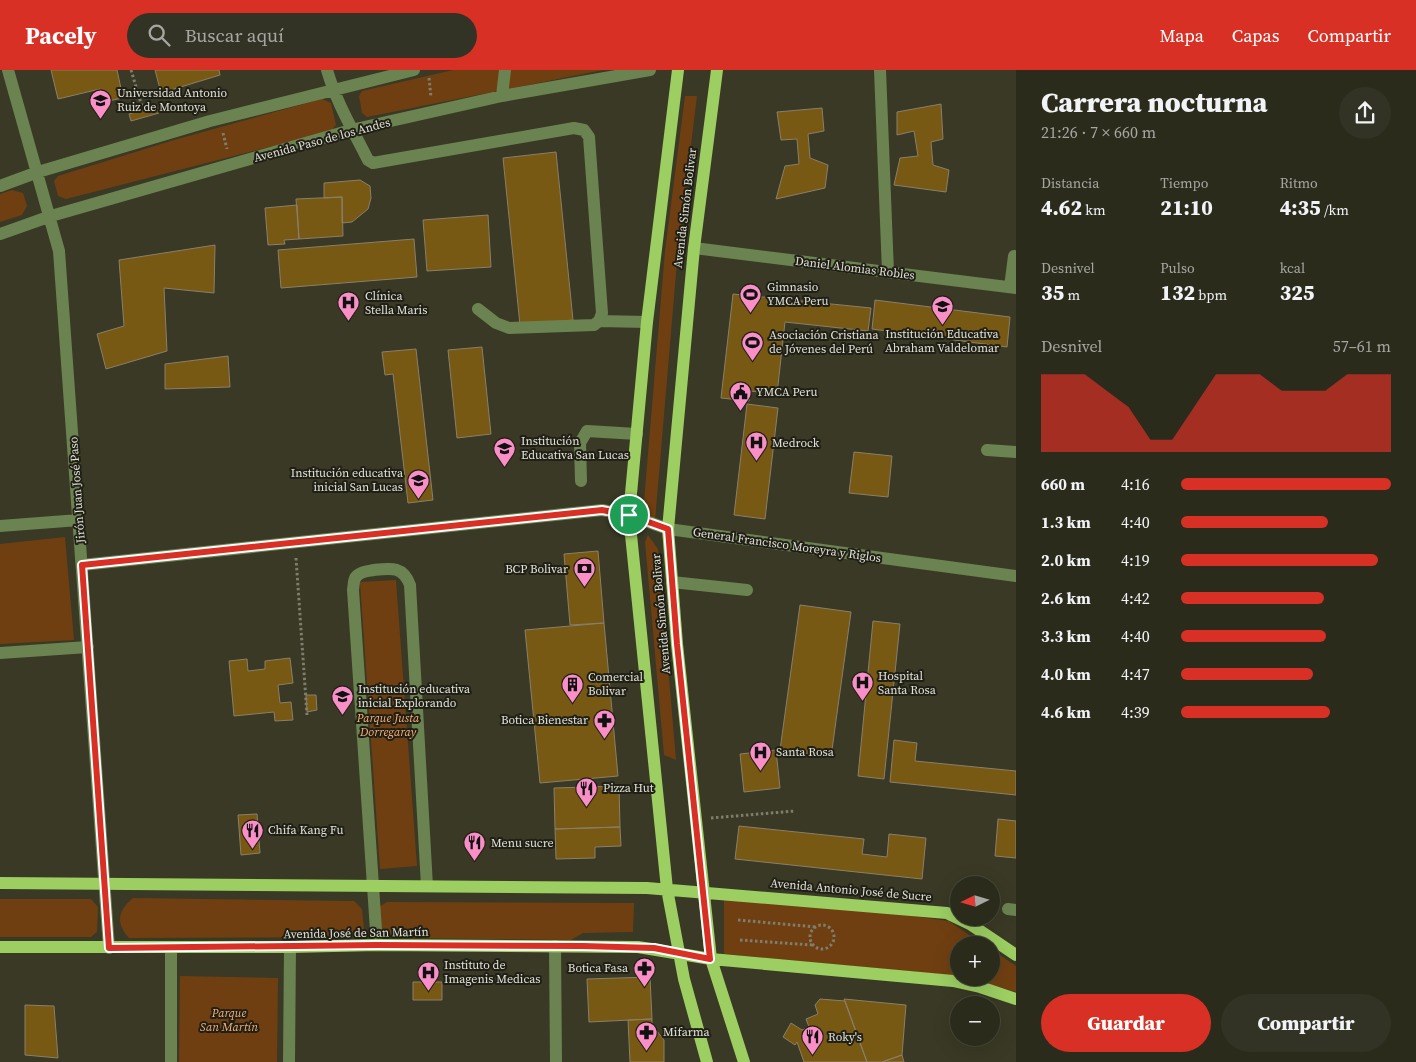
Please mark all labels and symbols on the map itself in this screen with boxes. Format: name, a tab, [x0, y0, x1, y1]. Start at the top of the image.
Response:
place label: Universidad Antonio Ruiz de Montoya	[117, 85, 228, 115]
school or university icon: Universidad Antonio Ruiz de Montoya	[89, 88, 113, 119]
street label: Avenida Paso de los Andes	[252, 114, 392, 166]
street label: Avenida Simón Bolivar	[670, 147, 700, 269]
street label: Daniel Alomias Robles	[794, 253, 916, 283]
place label: Gimnasio YMCA Peru	[767, 279, 829, 309]
sports icon: Gimnasio YMCA Peru	[739, 282, 763, 313]
place label: Clínica Stella Maris	[365, 288, 427, 318]
hospital icon: Clínica Stella Maris	[337, 291, 361, 322]
school or university icon: Institución Educativa Abraham Valdelomar	[930, 295, 954, 326]
place label: Institución Educativa Abraham Valdelomar	[885, 326, 1000, 356]
place label: Asociación Cristiana de Jóvenes del Perú	[769, 327, 880, 357]
sports icon: Asociación Cristiana de Jóvenes del Perú	[741, 330, 765, 361]
public building icon: YMCA Peru	[728, 380, 752, 411]
place label: YMCA Peru	[756, 384, 818, 400]
hospital icon: Medrock	[744, 431, 768, 462]
place label: Institución Educativa San Lucas	[521, 433, 629, 463]
place label: Medrock	[772, 435, 820, 451]
street label: Jirón Juan José Paso	[65, 436, 89, 545]
school or university icon: Institución Educativa San Lucas	[493, 436, 517, 467]
place label: Institución educativa inicial San Lucas	[291, 465, 404, 495]
school or university icon: Institución educativa inicial San Lucas	[407, 468, 431, 499]
pin	[608, 494, 650, 536]
street label: General Francisco Moreyra y Riglos	[692, 524, 882, 566]
street label: Avenida Simón Bolivar	[648, 553, 674, 675]
bank icon: BCP Bolivar	[572, 557, 596, 588]
place label: BCP Bolivar	[505, 561, 568, 577]
place label: Hospital Santa Rosa	[878, 668, 937, 698]
place label: Comercial Bolivar	[588, 669, 644, 699]
hospital icon: Hospital Santa Rosa	[850, 671, 874, 702]
building icon: Comercial Bolivar	[560, 672, 584, 703]
place label: Institución educativa inicial Explorando	[358, 681, 471, 711]
school or university icon: Institución educativa inicial Explorando	[330, 684, 354, 715]
pharmacy icon: Botica Bienestar	[592, 708, 616, 739]
park label: Parque Justa Dorregaray	[356, 710, 420, 740]
place label: Botica Bienestar	[501, 712, 588, 728]
hospital icon: Santa Rosa	[748, 740, 772, 771]
place label: Santa Rosa	[776, 744, 835, 760]
restaurant icon: Pizza Hut	[575, 776, 599, 807]
place label: Pizza Hut	[603, 780, 654, 796]
restaurant icon: Chifa Kang Fu	[240, 818, 264, 849]
place label: Chifa Kang Fu	[268, 822, 343, 838]
restaurant icon: Menu sucre	[463, 831, 487, 862]
place label: Menu sucre	[491, 835, 554, 851]
street label: Avenida Antonio José de Sucre	[770, 875, 932, 905]
north arrow	[950, 876, 1000, 926]
street label: Avenida José de San Martín	[283, 924, 429, 942]
pharmacy icon: Botica Fasa	[632, 956, 656, 987]
place label: Instituto de Imagenis Medicas	[444, 957, 541, 987]
hospital icon: Instituto de Imagenis Medicas	[416, 960, 440, 991]
place label: Botica Fasa	[568, 960, 629, 976]
park label: Parque San Martín	[200, 1005, 258, 1035]
pharmacy icon: Mifarma	[635, 1020, 659, 1051]
place label: Mifarma	[663, 1024, 711, 1040]
restaurant icon: Roky's	[800, 1025, 824, 1056]
place label: Roky's	[828, 1029, 862, 1045]

